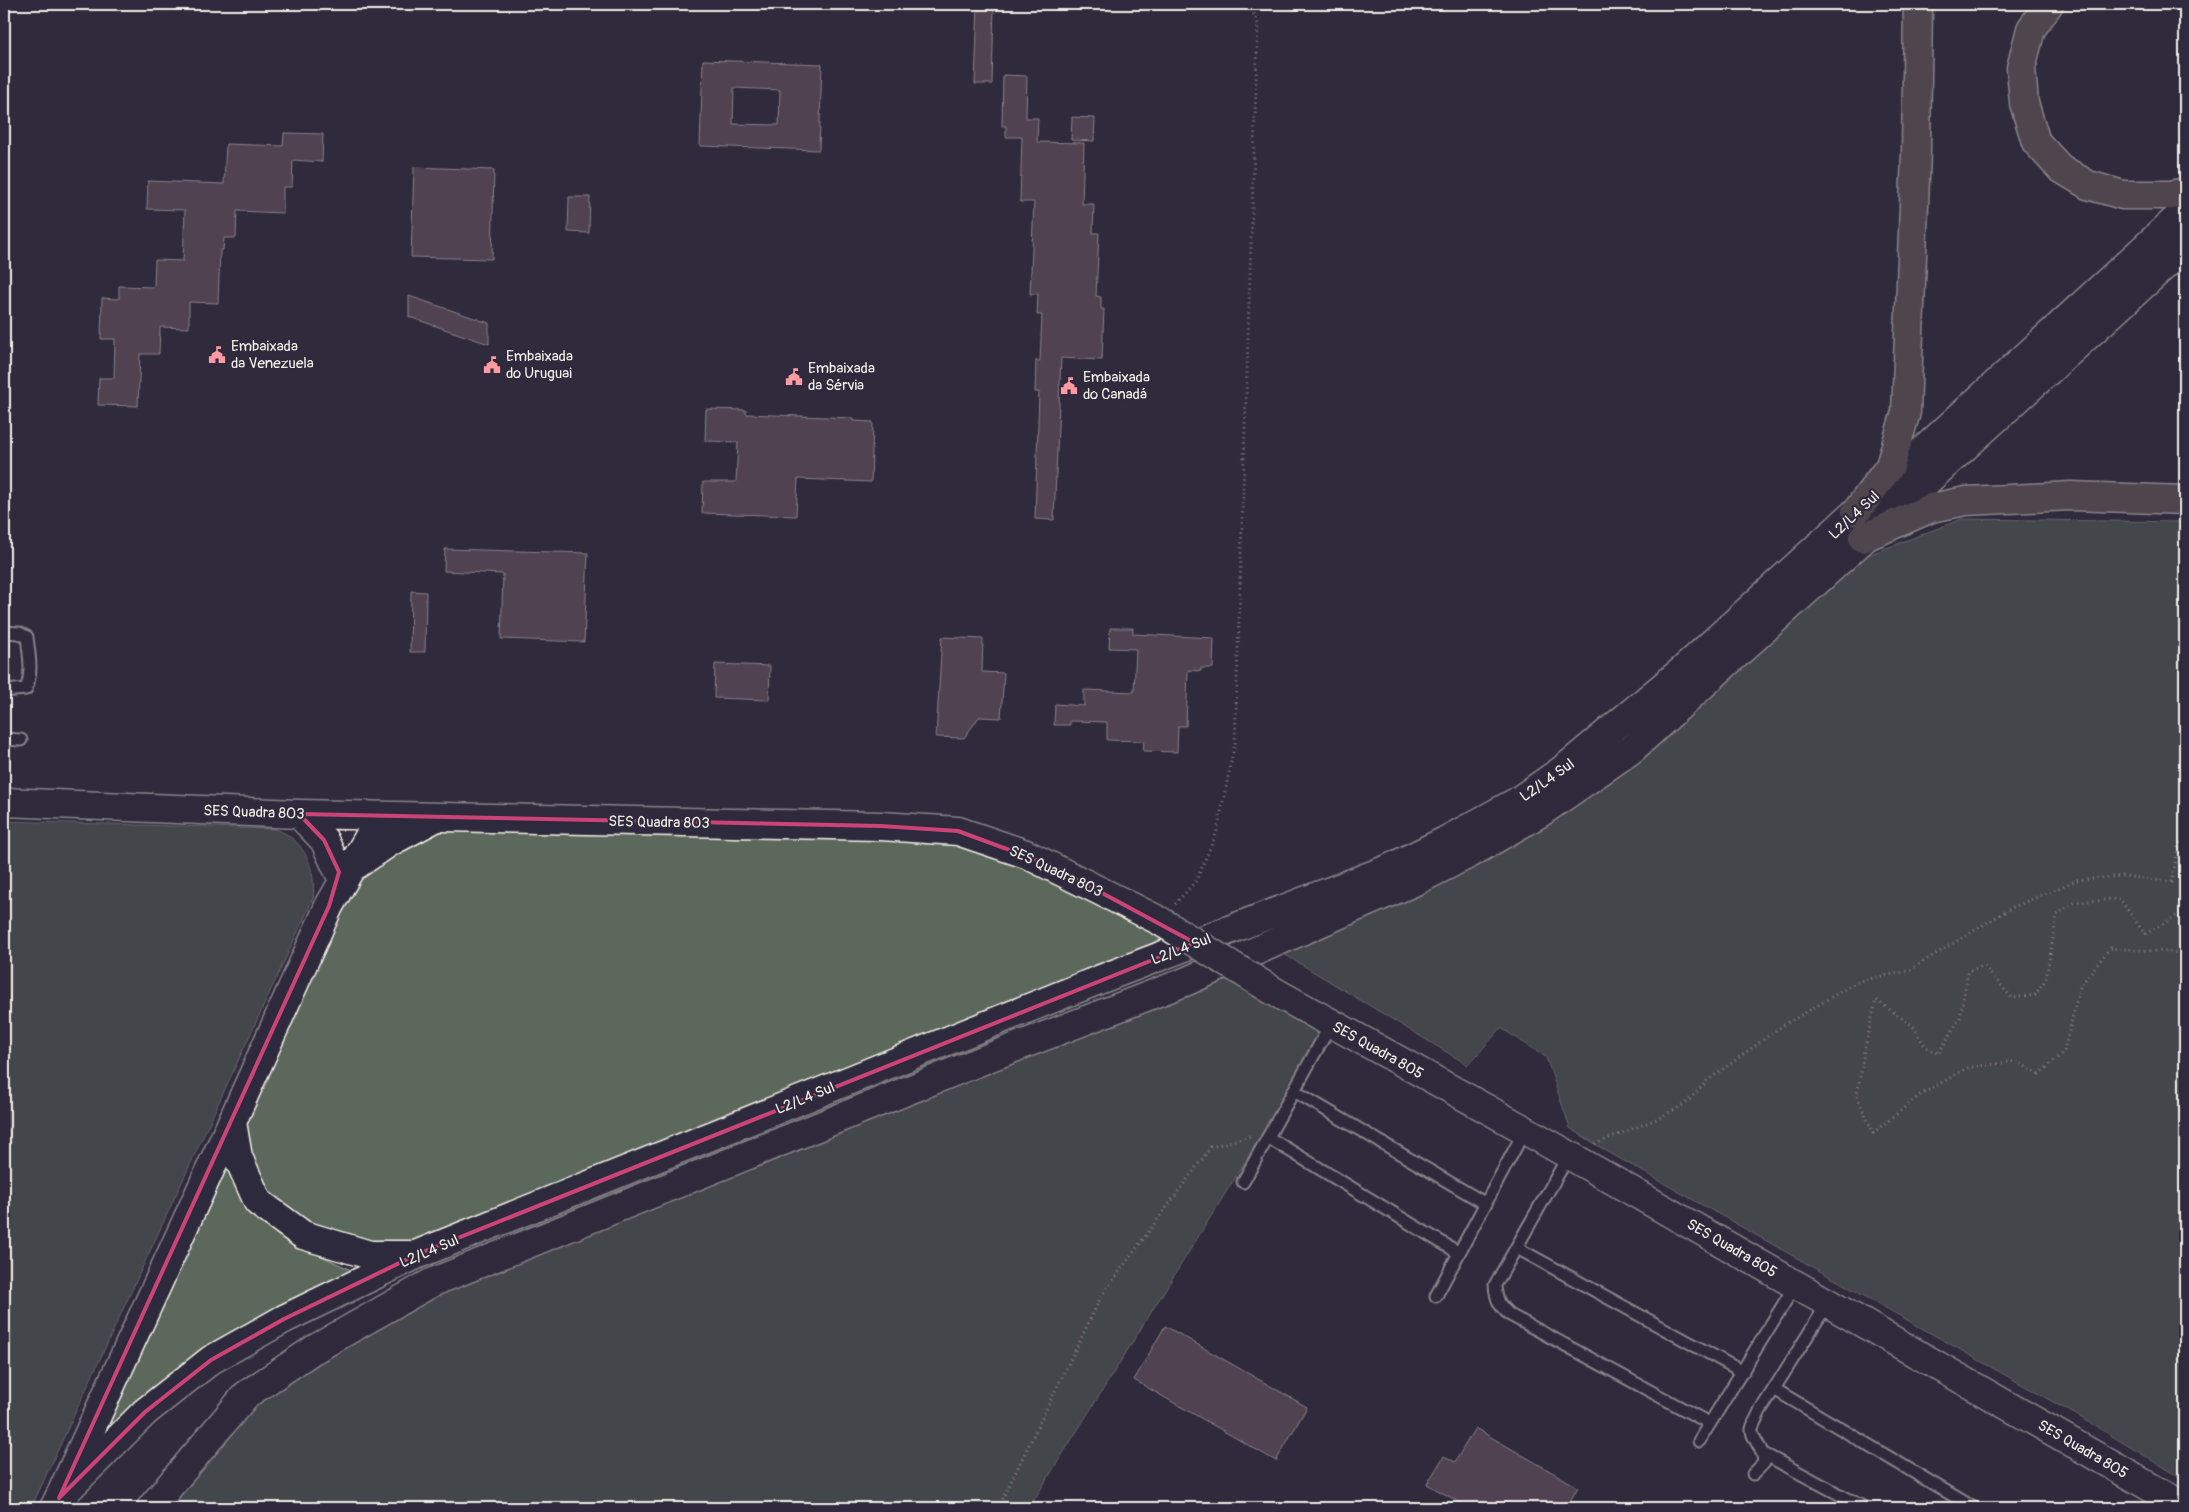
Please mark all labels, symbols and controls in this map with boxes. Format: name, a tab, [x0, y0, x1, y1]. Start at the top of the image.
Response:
place label: Embaixada da Venezuela	[231, 337, 314, 373]
public building icon: Embaixada da Venezuela	[207, 345, 227, 365]
place label: Embaixada do Uruguai	[506, 347, 573, 383]
public building icon: Embaixada do Uruguai	[482, 355, 502, 375]
place label: Embaixada da Sérvia	[808, 359, 875, 395]
public building icon: Embaixada da Sérvia	[784, 367, 804, 387]
place label: Embaixada do Canadá	[1083, 368, 1150, 404]
public building icon: Embaixada do Canadá	[1059, 376, 1079, 396]
street label: L2/L4 Sul	[1825, 487, 1884, 544]
street label: L2/L4 Sul	[1516, 755, 1578, 806]
street label: SES Quadra 803	[203, 801, 305, 824]
street label: SES Quadra 803	[608, 812, 710, 833]
street label: SES Quadra 803	[1006, 841, 1106, 901]
street label: L2/L4 Sul	[1149, 929, 1214, 970]
street label: SES Quadra 805	[1329, 1018, 1427, 1083]
street label: L2/L4 Sul	[773, 1078, 838, 1119]
street label: SES Quadra 805	[1683, 1215, 1780, 1282]
street label: L2/L4 Sul	[397, 1231, 462, 1272]
street label: SES Quadra 805	[2034, 1416, 2131, 1483]

